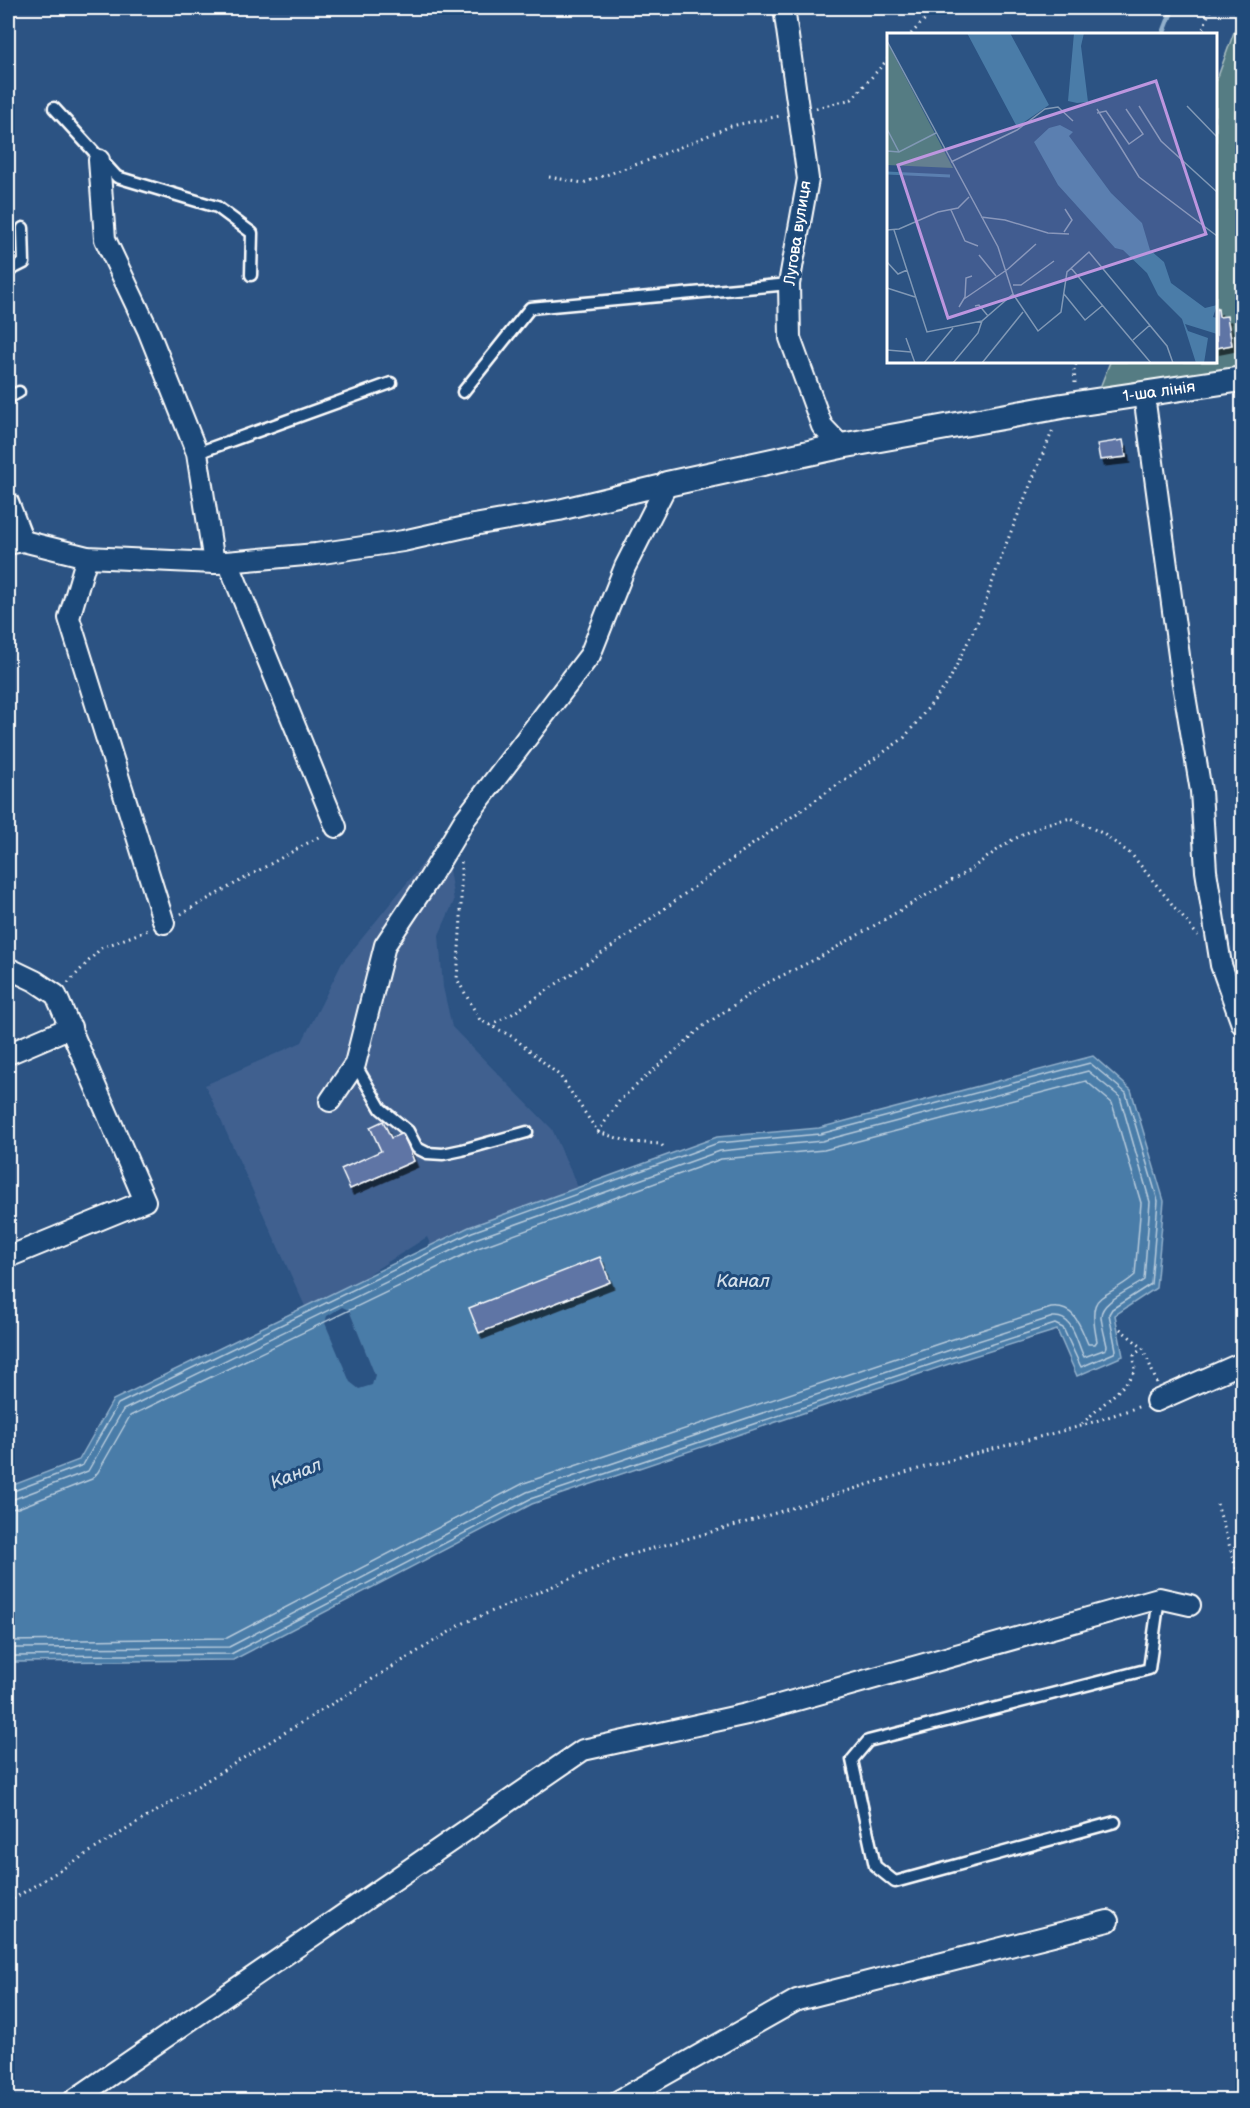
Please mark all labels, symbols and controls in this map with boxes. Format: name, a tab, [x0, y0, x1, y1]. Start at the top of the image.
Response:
inset map	[887, 33, 1217, 363]
street label: Лугова вулиця	[780, 179, 816, 288]
street label: 1-ша лінія	[1122, 377, 1197, 406]
water label: Канал	[716, 1271, 770, 1292]
water label: Канал	[267, 1454, 325, 1494]

